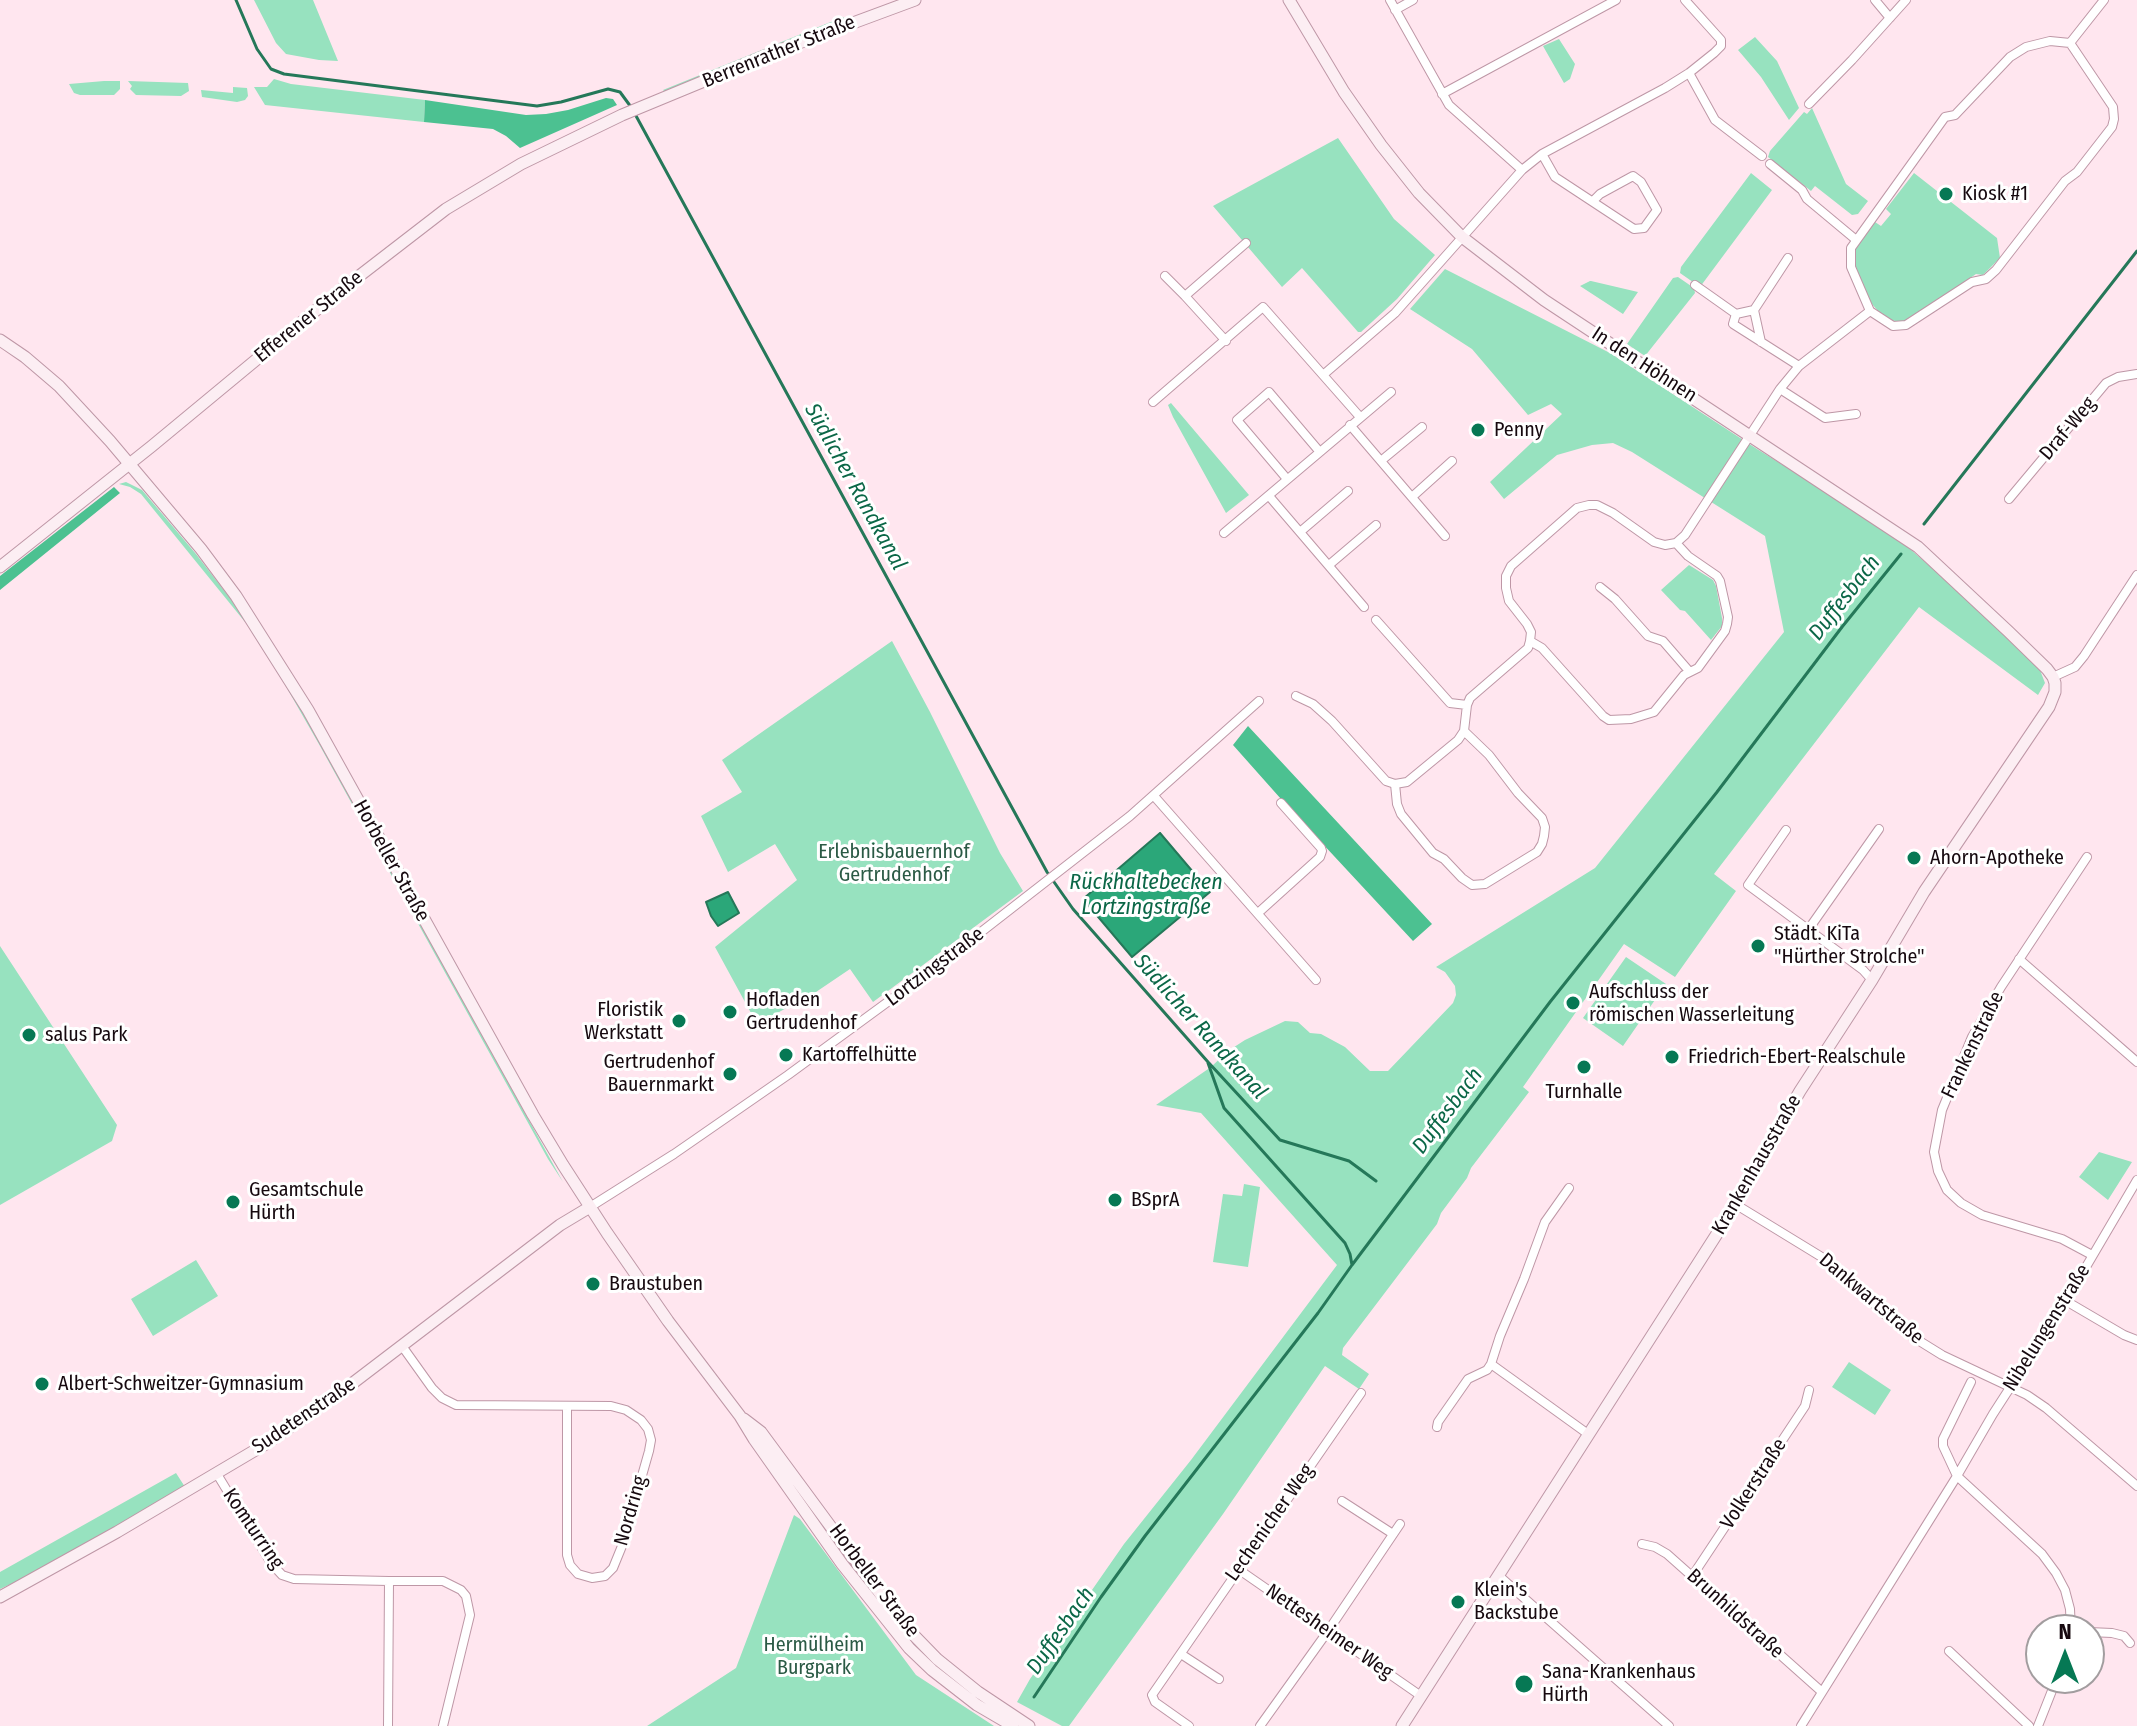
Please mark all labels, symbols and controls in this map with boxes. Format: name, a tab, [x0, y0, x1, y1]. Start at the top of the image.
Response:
street label: Berrenrather Straße	[699, 10, 859, 94]
place label: Kiosk #1	[1962, 182, 2028, 206]
marker: Kiosk #1	[1937, 185, 1955, 203]
street label: Efferener Straße	[250, 266, 368, 368]
street label: In den Höhnen	[1587, 322, 1701, 408]
street label: Draf-Weg	[2035, 393, 2101, 465]
water label: Südlicher Randkanal	[798, 399, 912, 575]
place label: Penny	[1494, 418, 1544, 442]
marker: Penny	[1469, 421, 1487, 439]
water label: Duffesbach	[1804, 550, 1886, 646]
street label: Horbeller Straße	[348, 796, 434, 926]
park label: Erlebnisbauernhof Gertrudenhof	[818, 840, 970, 887]
place label: Ahorn-Apotheke	[1930, 846, 2064, 870]
marker: Ahorn-Apotheke	[1905, 849, 1923, 867]
water label: Rückhaltebecken Lortzingstraße	[1069, 870, 1223, 922]
street label: Lortzingstraße	[881, 922, 989, 1012]
place label: Städt. KiTa "Hürther Strolche"	[1774, 922, 1925, 969]
marker: Städt. KiTa "Hürther Strolche"	[1749, 937, 1767, 955]
water label: Südlicher Randkanal	[1128, 949, 1272, 1105]
place label: Aufschluss der römischen Wasserleitung	[1589, 980, 1794, 1027]
place label: Hofladen Gertrudenhof	[746, 988, 857, 1035]
street label: Frankenstraße	[1937, 988, 2009, 1102]
marker: Aufschluss der römischen Wasserleitung	[1564, 994, 1582, 1012]
place label: Floristik Werkstatt	[584, 998, 663, 1045]
marker: Hofladen Gertrudenhof	[721, 1003, 739, 1021]
marker: Floristik Werkstatt	[670, 1012, 688, 1030]
place label: salus Park	[45, 1023, 127, 1047]
marker: salus Park	[20, 1026, 38, 1044]
place label: Kartoffelhütte	[802, 1043, 917, 1067]
place label: Friedrich-Ebert-Realschule	[1688, 1045, 1906, 1069]
marker: Kartoffelhütte	[777, 1046, 795, 1064]
marker: Friedrich-Ebert-Realschule	[1663, 1048, 1681, 1066]
place label: Gertrudenhof Bauernmarkt	[603, 1050, 714, 1097]
marker: Turnhalle	[1575, 1058, 1593, 1076]
water label: Duffesbach	[1407, 1063, 1489, 1159]
marker: Gertrudenhof Bauernmarkt	[721, 1065, 739, 1083]
place label: Turnhalle	[1546, 1080, 1622, 1104]
street label: Krankenhausstraße	[1707, 1091, 1807, 1239]
place label: Gesamtschule Hürth	[249, 1178, 364, 1225]
place label: BSprA	[1131, 1188, 1180, 1212]
marker: BSprA	[1106, 1191, 1124, 1209]
marker: Gesamtschule Hürth	[224, 1193, 242, 1211]
street label: Dankwartstraße	[1814, 1248, 1928, 1350]
street label: Nibelungenstraße	[1998, 1260, 2096, 1396]
place label: Braustuben	[609, 1272, 703, 1296]
marker: Braustuben	[584, 1275, 602, 1293]
place label: Albert-Schweitzer-Gymnasium	[58, 1372, 304, 1396]
street label: Sudetenstraße	[248, 1373, 360, 1459]
marker: Albert-Schweitzer-Gymnasium	[33, 1375, 51, 1393]
street label: Volkerstraße	[1716, 1434, 1792, 1534]
street label: Lechenicher Weg	[1221, 1460, 1319, 1586]
street label: Nordring	[610, 1473, 652, 1549]
street label: Komturring	[217, 1484, 289, 1574]
street label: Horbeller Straße	[824, 1520, 924, 1642]
street label: Brunhildstraße	[1682, 1564, 1788, 1664]
place label: Klein's Backstube	[1474, 1578, 1559, 1625]
street label: Nettesheimer Weg	[1261, 1579, 1397, 1685]
water label: Duffesbach	[1021, 1582, 1101, 1680]
marker: Klein's Backstube	[1449, 1593, 1467, 1611]
north arrow	[2025, 1614, 2105, 1694]
text: N	[2058, 1618, 2072, 1645]
park label: Hermülheim Burgpark	[764, 1633, 864, 1680]
place label: Sana-Krankenhaus Hürth	[1542, 1660, 1695, 1707]
marker: Sana-Krankenhaus Hürth	[1513, 1673, 1535, 1695]

